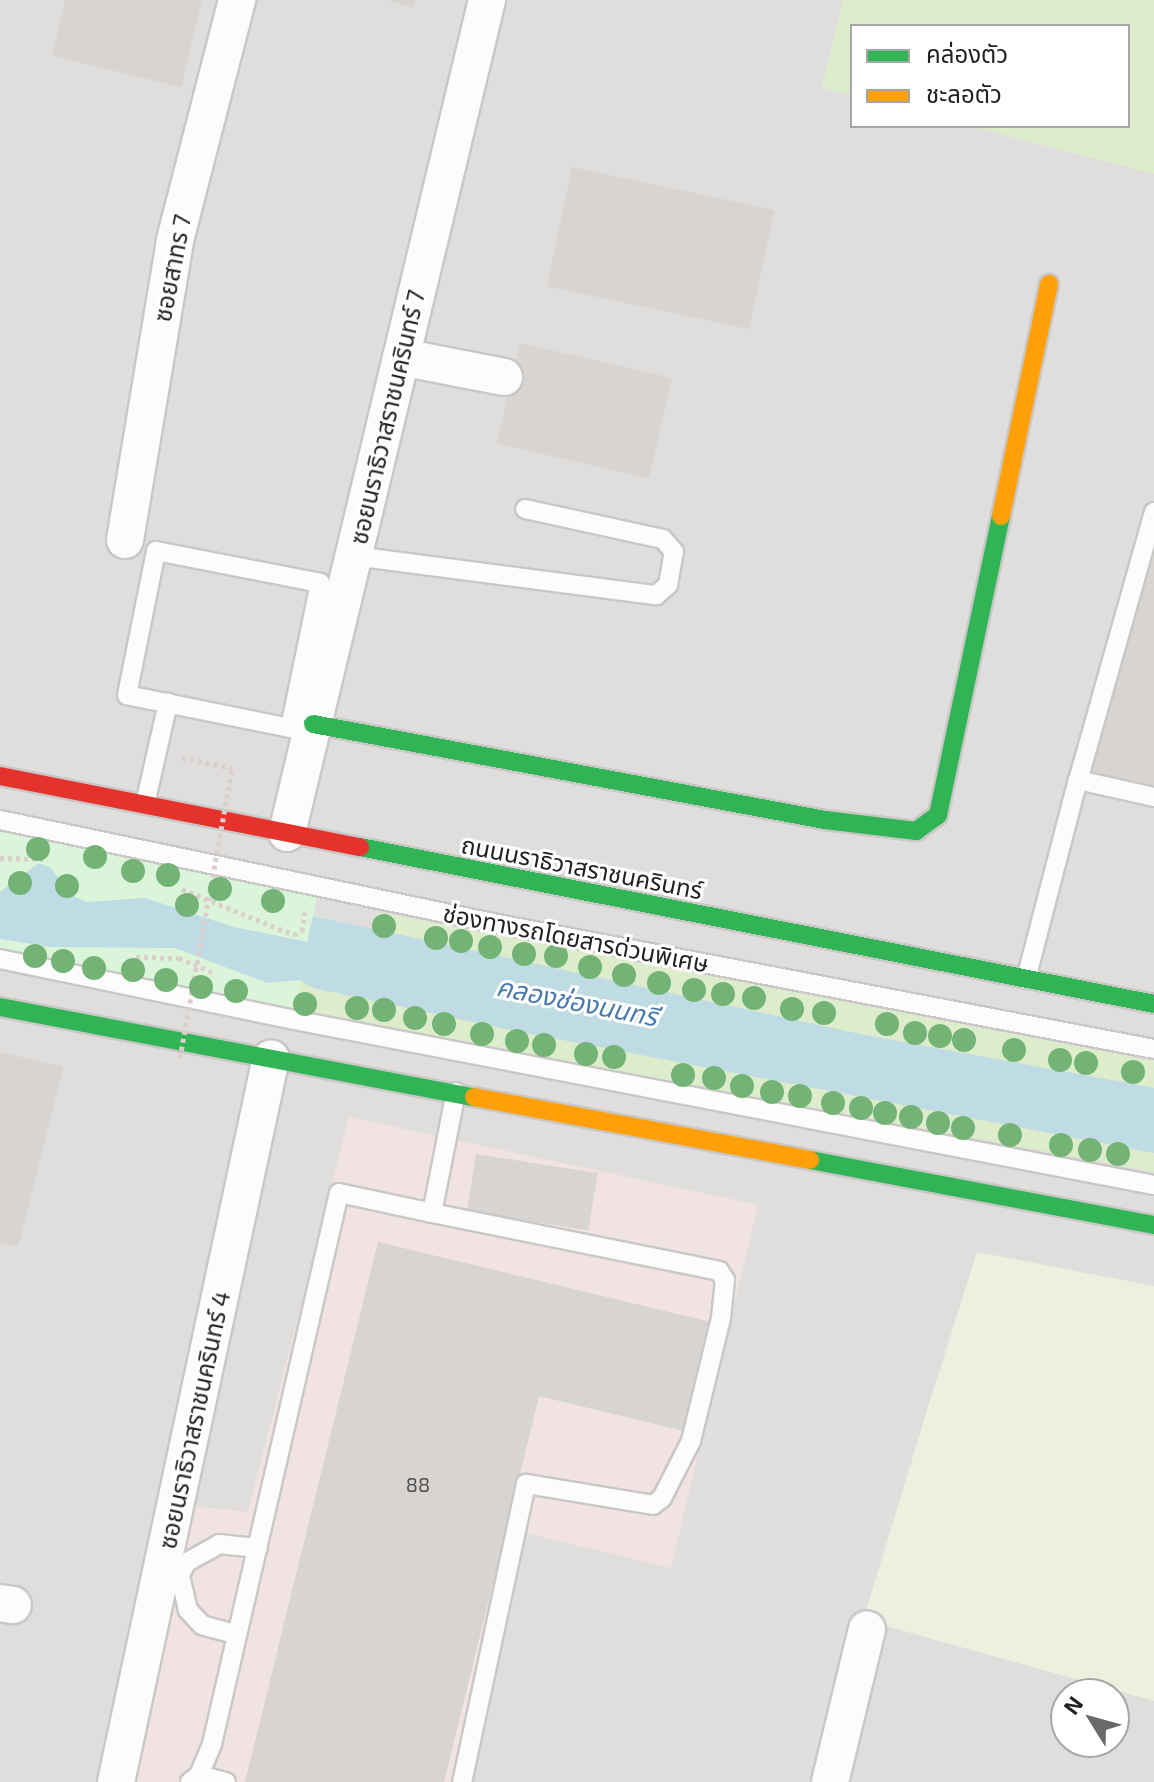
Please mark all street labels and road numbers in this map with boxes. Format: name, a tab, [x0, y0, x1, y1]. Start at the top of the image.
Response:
street label: ซอยสาทร 7	[147, 212, 197, 324]
street label: ซอยนราธิวาสราชนครินทร์ 7	[344, 287, 430, 547]
street label: ถนนนราธิวาสราชนครินทร์	[459, 829, 705, 905]
street label: ช่องทางรถโดยสารด่วนพิเศษ	[441, 898, 711, 978]
street label: ซอยนราธิวาสราชนครินทร์ 4	[153, 1288, 235, 1552]

